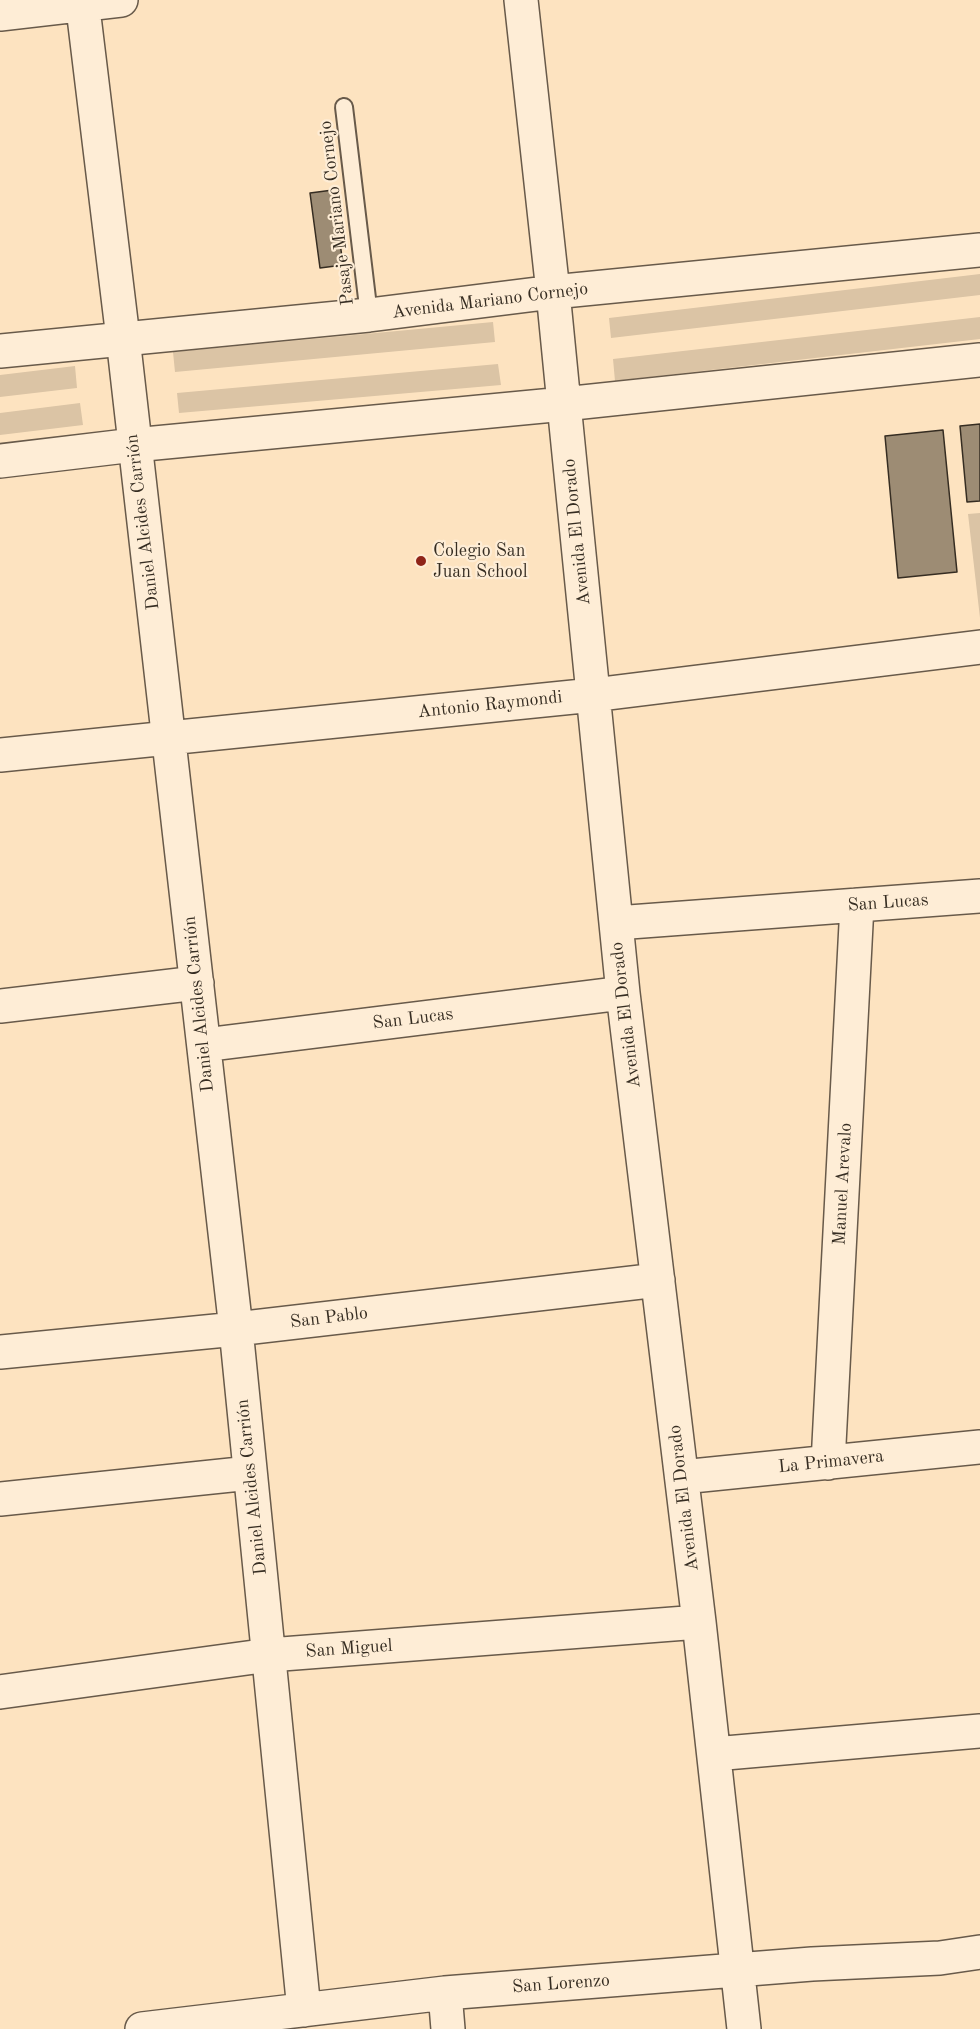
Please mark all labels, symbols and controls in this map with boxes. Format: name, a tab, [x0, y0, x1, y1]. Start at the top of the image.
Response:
street label: Pasaje Mariano Cornejo	[315, 119, 359, 307]
street label: Avenida Mariano Cornejo	[391, 278, 589, 324]
street label: Daniel Alcides Carrión	[122, 433, 164, 611]
street label: Avenida El Dorado	[559, 458, 595, 606]
place label: Colegio San Juan School	[433, 540, 527, 582]
marker: Colegio San Juan School	[414, 554, 428, 568]
street label: Antonio Raymondi	[417, 687, 563, 723]
street label: San Lucas	[847, 889, 929, 917]
street label: Daniel Alcides Carrión	[179, 915, 219, 1093]
street label: Avenida El Dorado	[606, 941, 646, 1089]
street label: San Lucas	[371, 1003, 455, 1035]
street label: Manuel Arevalo	[829, 1122, 857, 1246]
street label: San Pablo	[289, 1303, 369, 1333]
street label: Daniel Alcides Carrión	[232, 1398, 272, 1576]
street label: Avenida El Dorado	[664, 1424, 704, 1572]
street label: La Primavera	[777, 1446, 885, 1478]
street label: San Miguel	[305, 1635, 393, 1663]
street label: San Lorenzo	[511, 1970, 611, 1998]

